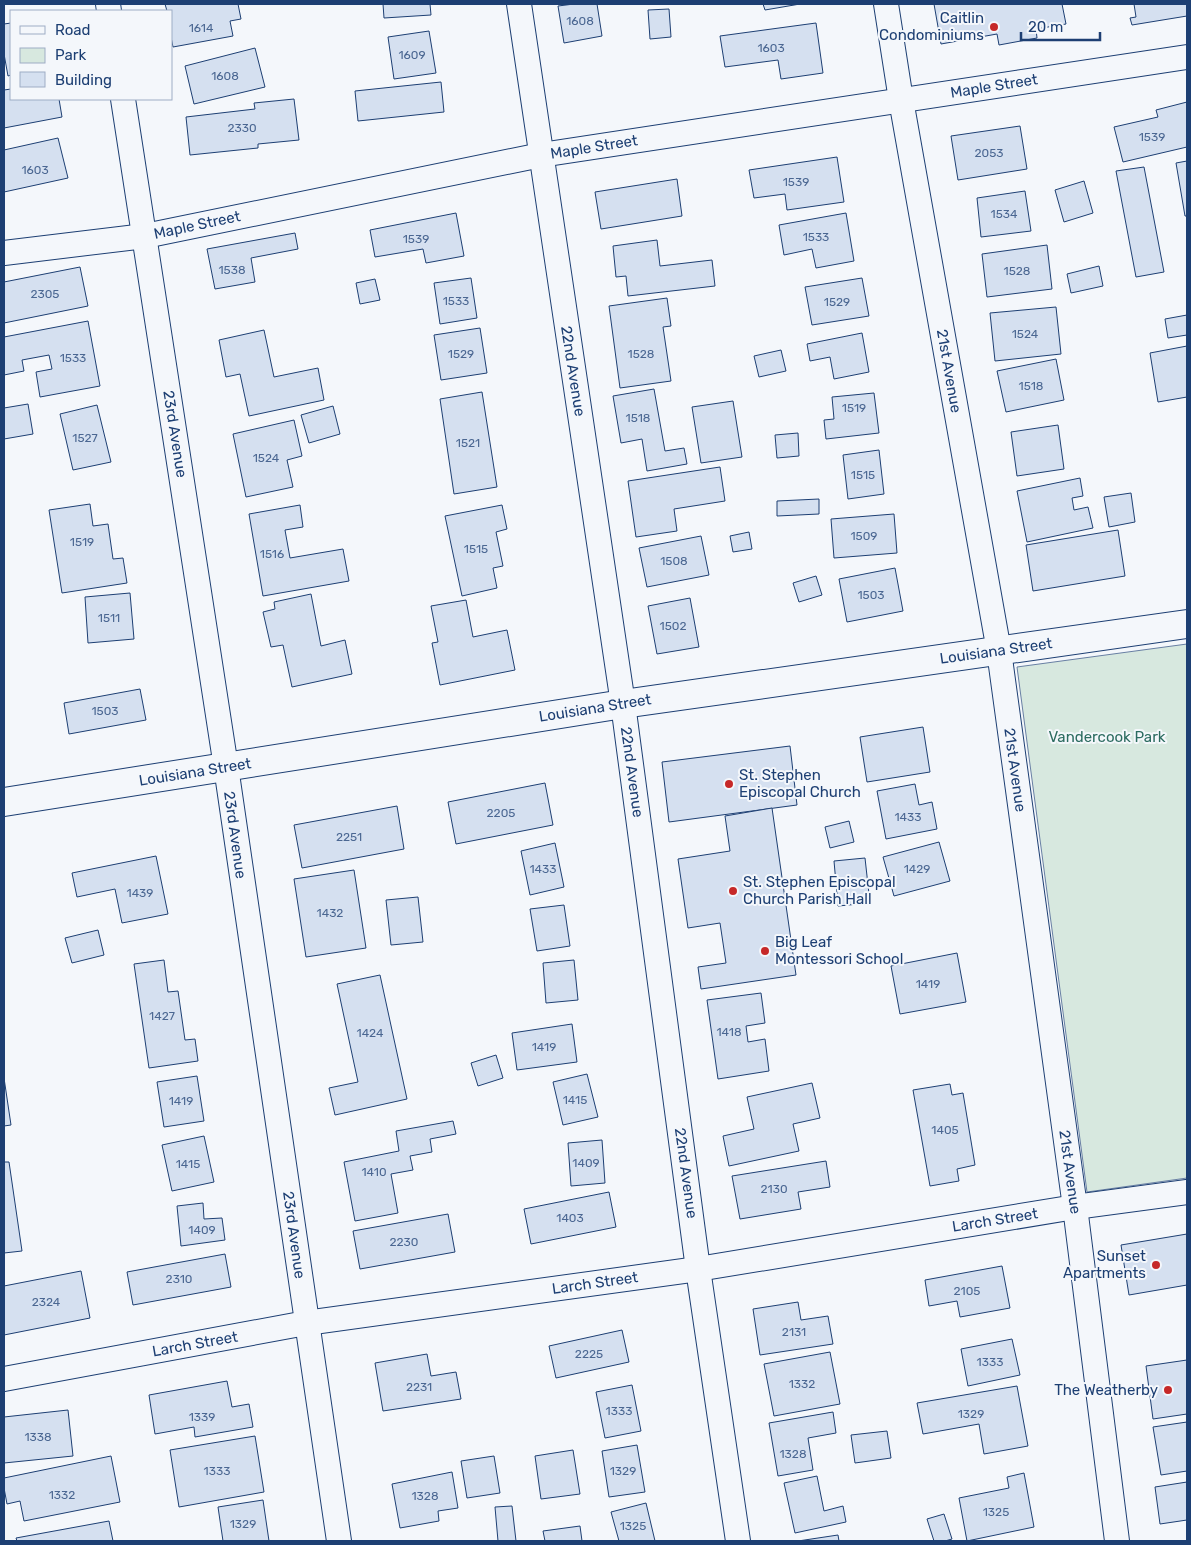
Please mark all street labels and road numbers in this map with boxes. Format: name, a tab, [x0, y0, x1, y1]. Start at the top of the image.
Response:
street label: Maple Street	[949, 70, 1039, 102]
street label: Maple Street	[549, 131, 639, 163]
street label: Maple Street	[152, 207, 242, 243]
street label: 22nd Avenue	[557, 324, 589, 418]
street label: 21st Avenue	[933, 328, 965, 414]
street label: 23rd Avenue	[159, 389, 191, 479]
street label: Louisiana Street	[939, 634, 1054, 668]
street label: Louisiana Street	[538, 690, 653, 726]
street label: 22nd Avenue	[617, 725, 647, 819]
street label: 21st Avenue	[1000, 727, 1030, 813]
street label: Louisiana Street	[138, 754, 253, 790]
street label: 23rd Avenue	[220, 790, 250, 880]
street label: 22nd Avenue	[671, 1126, 701, 1220]
street label: 21st Avenue	[1055, 1129, 1085, 1215]
street label: 23rd Avenue	[279, 1190, 309, 1280]
street label: Larch Street	[951, 1204, 1039, 1236]
street label: Larch Street	[551, 1268, 639, 1298]
street label: Larch Street	[151, 1328, 239, 1360]

